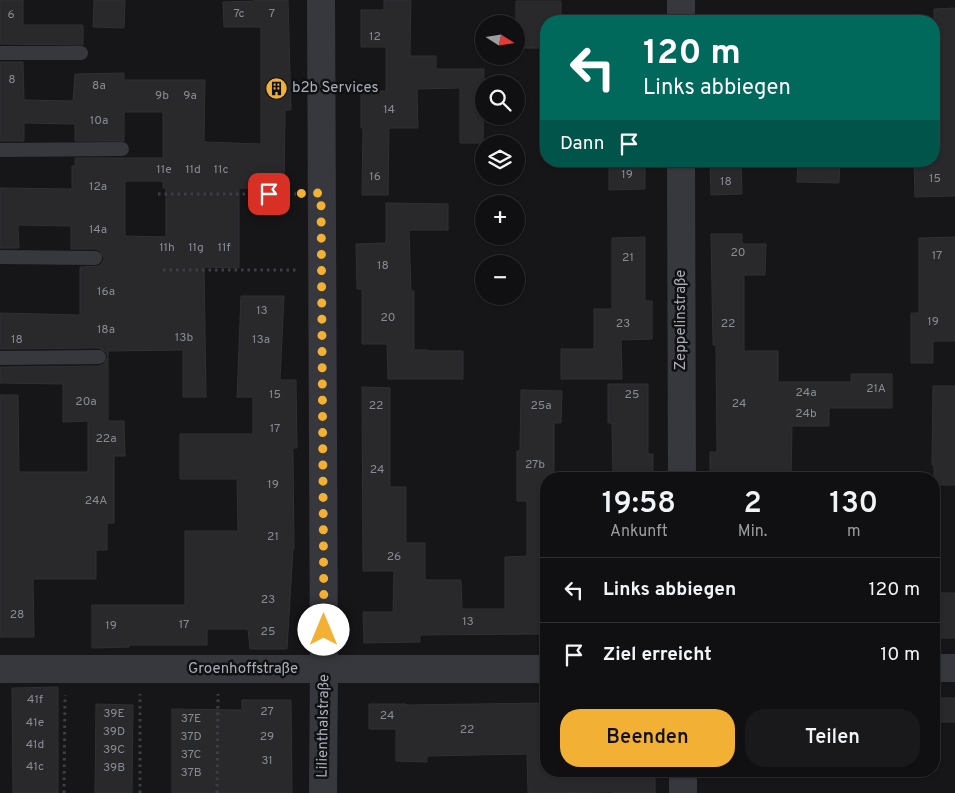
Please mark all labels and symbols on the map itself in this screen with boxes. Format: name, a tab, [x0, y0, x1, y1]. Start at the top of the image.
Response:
house number: 7c	[233, 6, 245, 22]
house number: 7	[269, 6, 275, 22]
house number: 6	[7, 7, 15, 23]
north arrow	[475, 15, 525, 65]
house number: 12	[369, 29, 381, 45]
house number: 8	[8, 72, 16, 88]
building icon: b2b Services	[264, 76, 288, 100]
house number: 8a	[92, 78, 106, 94]
place label: b2b Services	[292, 79, 379, 98]
house number: 9b	[155, 88, 169, 104]
house number: 9a	[183, 88, 197, 104]
house number: 14	[383, 102, 395, 118]
house number: 10a	[90, 113, 108, 129]
house number: 11e	[156, 162, 172, 178]
house number: 11d	[185, 162, 201, 178]
house number: 11c	[214, 162, 228, 178]
house number: 19	[621, 167, 633, 183]
house number: 16	[369, 169, 381, 185]
house number: 15	[929, 171, 941, 187]
pin	[248, 173, 290, 215]
house number: 18	[720, 174, 732, 190]
house number: 12a	[89, 179, 107, 195]
house number: 14a	[89, 222, 107, 238]
house number: 11h	[159, 240, 175, 256]
house number: 11g	[188, 240, 204, 256]
house number: 11f	[218, 240, 230, 256]
house number: 20	[730, 245, 746, 261]
house number: 17	[932, 248, 942, 264]
house number: 21	[622, 250, 634, 266]
house number: 18	[377, 258, 389, 274]
street label: Zeppelinstraße	[672, 270, 691, 370]
house number: 16a	[97, 284, 115, 300]
house number: 13	[256, 303, 268, 319]
house number: 20	[380, 310, 396, 326]
house number: 19	[927, 314, 939, 330]
house number: 23	[616, 316, 630, 332]
house number: 22	[721, 316, 735, 332]
house number: 18a	[97, 322, 115, 338]
house number: 13b	[175, 330, 193, 346]
house number: 18	[11, 332, 23, 348]
house number: 13a	[252, 332, 270, 348]
house number: 21A	[866, 381, 886, 397]
house number: 24a	[796, 385, 817, 401]
house number: 15	[269, 387, 281, 403]
house number: 25	[625, 387, 639, 403]
house number: 20a	[75, 394, 97, 410]
house number: 24	[732, 396, 746, 412]
house number: 22	[369, 398, 383, 414]
house number: 25a	[530, 398, 552, 414]
house number: 24b	[795, 406, 817, 422]
house number: 17	[270, 421, 280, 437]
house number: 22a	[95, 431, 117, 447]
house number: 27b	[525, 457, 545, 473]
house number: 24	[370, 462, 384, 478]
house number: 19	[267, 477, 279, 493]
house number: 24A	[85, 493, 107, 509]
house number: 21	[267, 529, 279, 545]
house number: 26	[387, 549, 401, 565]
house number: 23	[261, 592, 275, 608]
position arrow	[297, 603, 349, 655]
house number: 28	[10, 607, 24, 623]
house number: 13	[462, 614, 474, 630]
house number: 17	[179, 617, 189, 633]
house number: 19	[105, 618, 117, 634]
house number: 25	[261, 624, 275, 640]
street label: Groenhoffstraße	[188, 660, 298, 679]
street label: Lilienthalstraße	[314, 674, 334, 778]
house number: 41f	[27, 692, 43, 708]
house number: 27	[260, 704, 274, 720]
house number: 39E	[103, 706, 125, 722]
house number: 24	[380, 708, 394, 724]
house number: 37E	[181, 711, 201, 727]
house number: 41e	[26, 715, 44, 731]
house number: 22	[460, 722, 474, 738]
house number: 39D	[103, 724, 125, 740]
house number: 37D	[180, 729, 202, 745]
house number: 29	[260, 729, 274, 745]
house number: 41d	[26, 737, 44, 753]
house number: 39C	[103, 742, 125, 758]
house number: 37C	[181, 747, 202, 763]
house number: 31	[261, 753, 273, 769]
house number: 41c	[26, 759, 44, 775]
house number: 39B	[103, 760, 125, 776]
house number: 37B	[180, 765, 202, 781]

